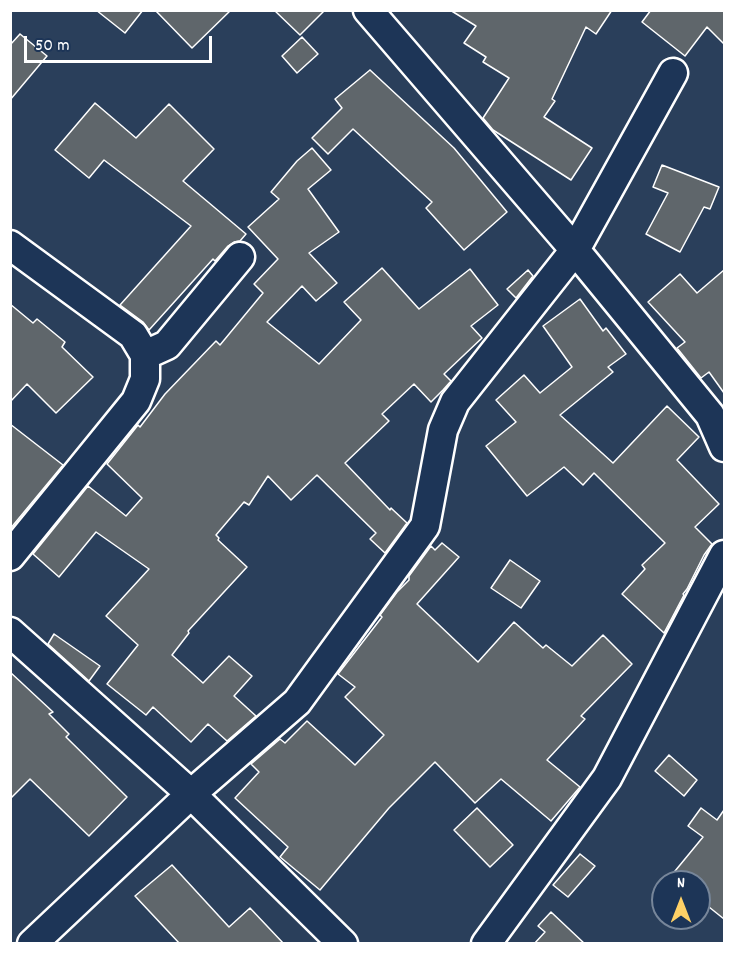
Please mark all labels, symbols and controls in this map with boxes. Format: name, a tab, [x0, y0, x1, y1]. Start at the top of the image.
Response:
scale bar	[27, 24, 214, 62]
text: 50 m	[35, 34, 70, 59]
north arrow	[651, 870, 711, 930]
text: N	[677, 872, 685, 895]

